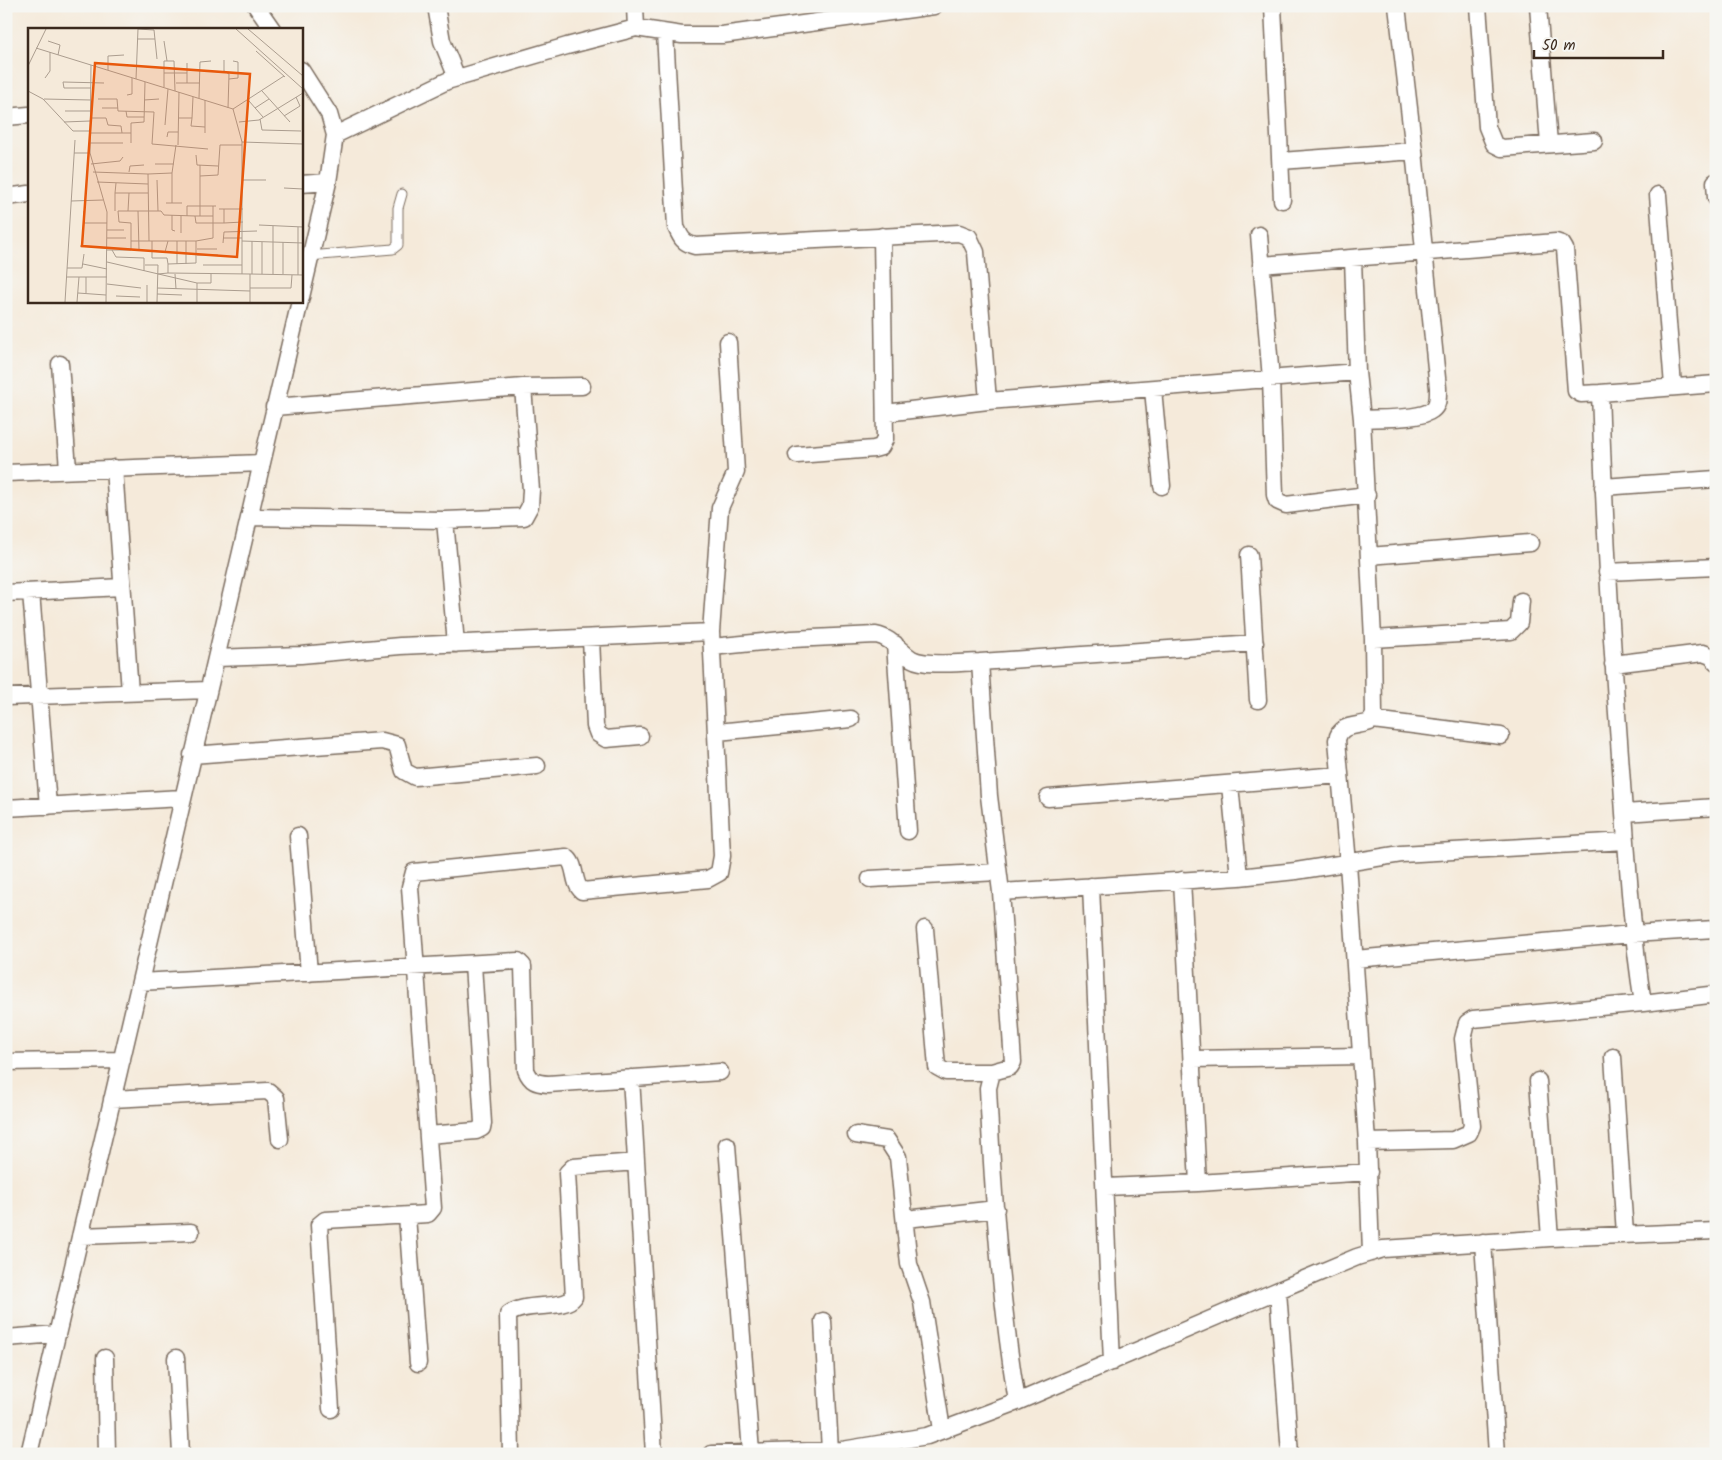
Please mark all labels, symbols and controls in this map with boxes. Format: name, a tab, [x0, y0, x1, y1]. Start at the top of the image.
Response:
inset map	[28, 28, 302, 302]
scale bar	[1534, 28, 1663, 60]
text: 50 m	[1542, 34, 1576, 58]

